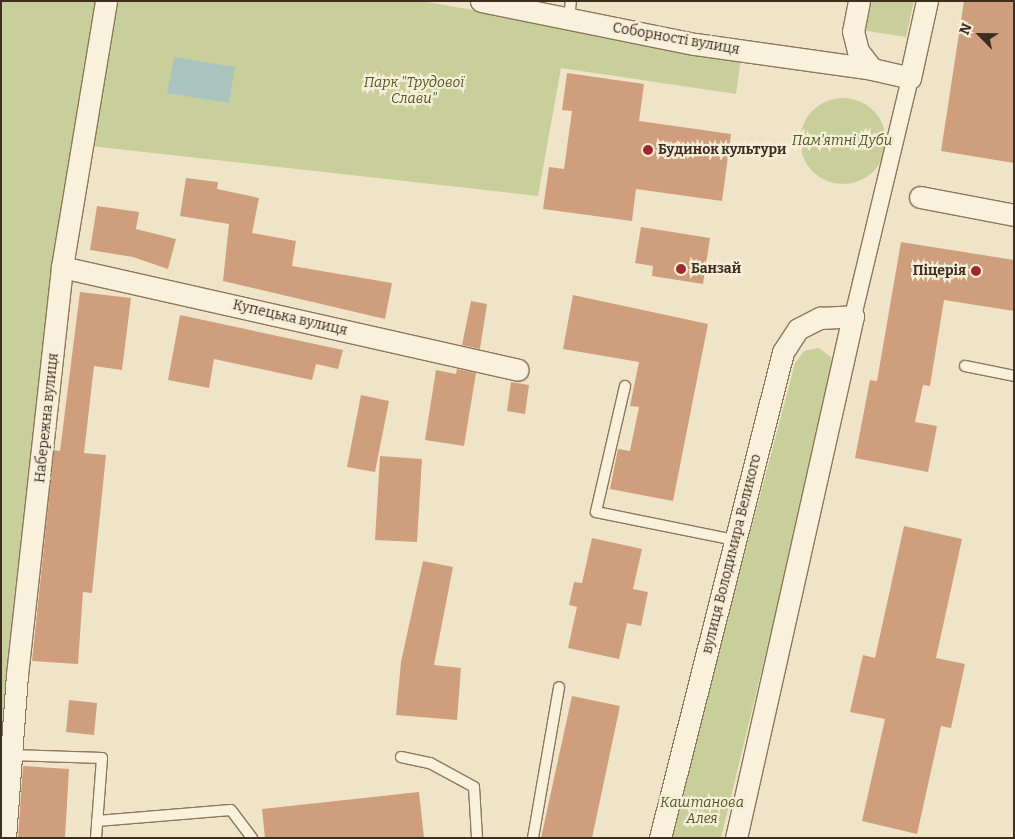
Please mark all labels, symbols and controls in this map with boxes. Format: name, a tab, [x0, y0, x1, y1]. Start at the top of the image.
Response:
north arrow	[955, 10, 1005, 60]
street label: Соборності вулиця	[611, 20, 741, 58]
text: N	[956, 21, 976, 37]
park label: Парк "Трудової Слави"	[364, 75, 464, 108]
park label: Пам'ятні Дуби	[792, 133, 892, 149]
place label: Будинок культури	[658, 142, 786, 158]
marker: Будинок культури	[642, 144, 654, 156]
place label: Банзай	[691, 261, 741, 277]
marker: Банзай	[675, 263, 687, 275]
place label: Піцерія	[913, 263, 966, 279]
marker: Піцерія	[970, 265, 982, 277]
street label: Купецька вулиця	[231, 297, 349, 339]
street label: Набережна вулиця	[32, 352, 62, 484]
street label: вулиця Володимира Великого	[699, 452, 765, 656]
park label: Каштанова Алея	[660, 795, 744, 828]

